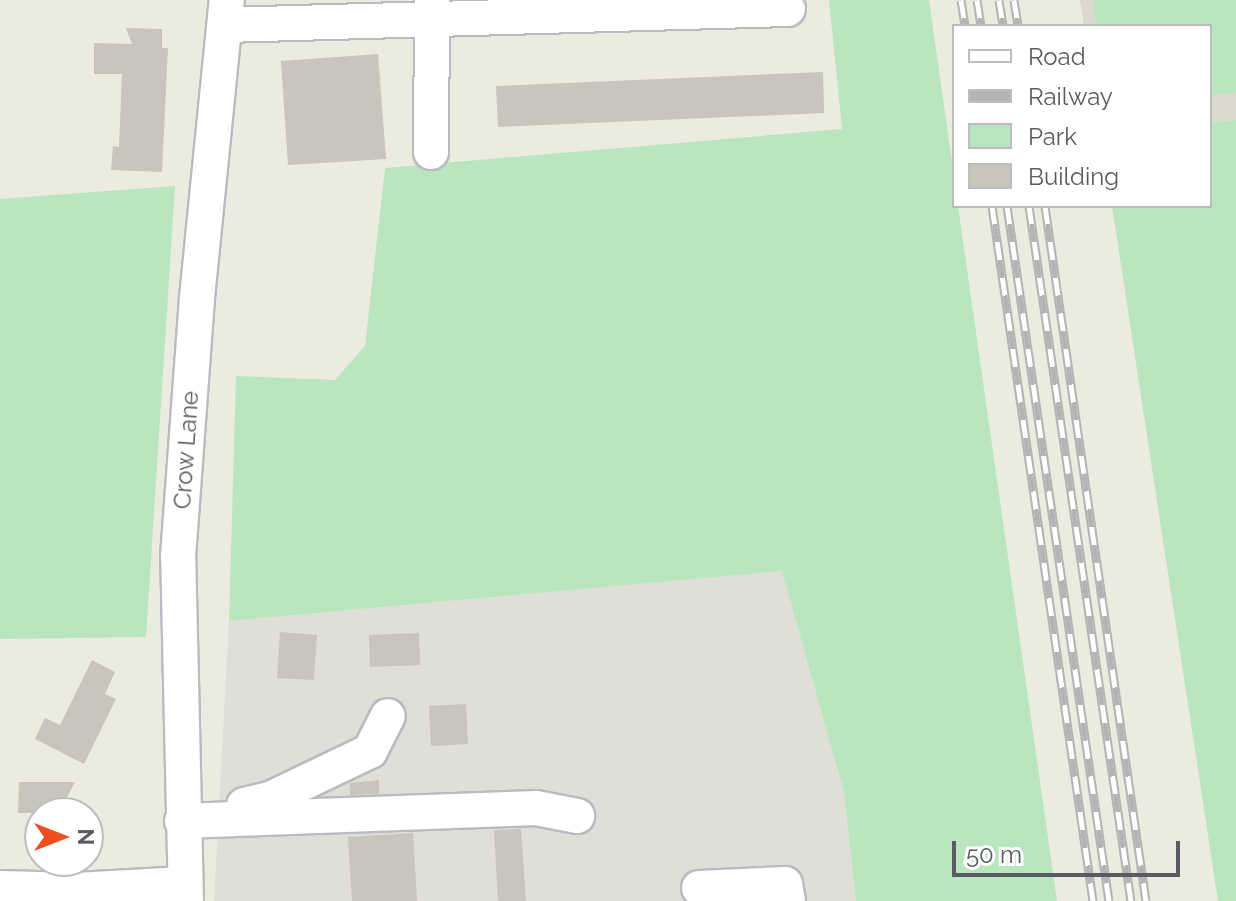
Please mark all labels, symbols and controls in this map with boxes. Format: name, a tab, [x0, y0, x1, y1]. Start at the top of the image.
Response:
legend	[952, 24, 1212, 208]
text: Road	[1028, 42, 1086, 71]
text: Railway	[1028, 82, 1113, 111]
text: Park	[1028, 122, 1077, 151]
text: Building	[1028, 162, 1119, 191]
street label: Crow Lane	[167, 390, 205, 510]
north arrow	[24, 797, 104, 877]
scale bar	[956, 825, 1184, 875]
text: N	[73, 829, 99, 845]
text: 50 m	[966, 840, 1022, 869]

